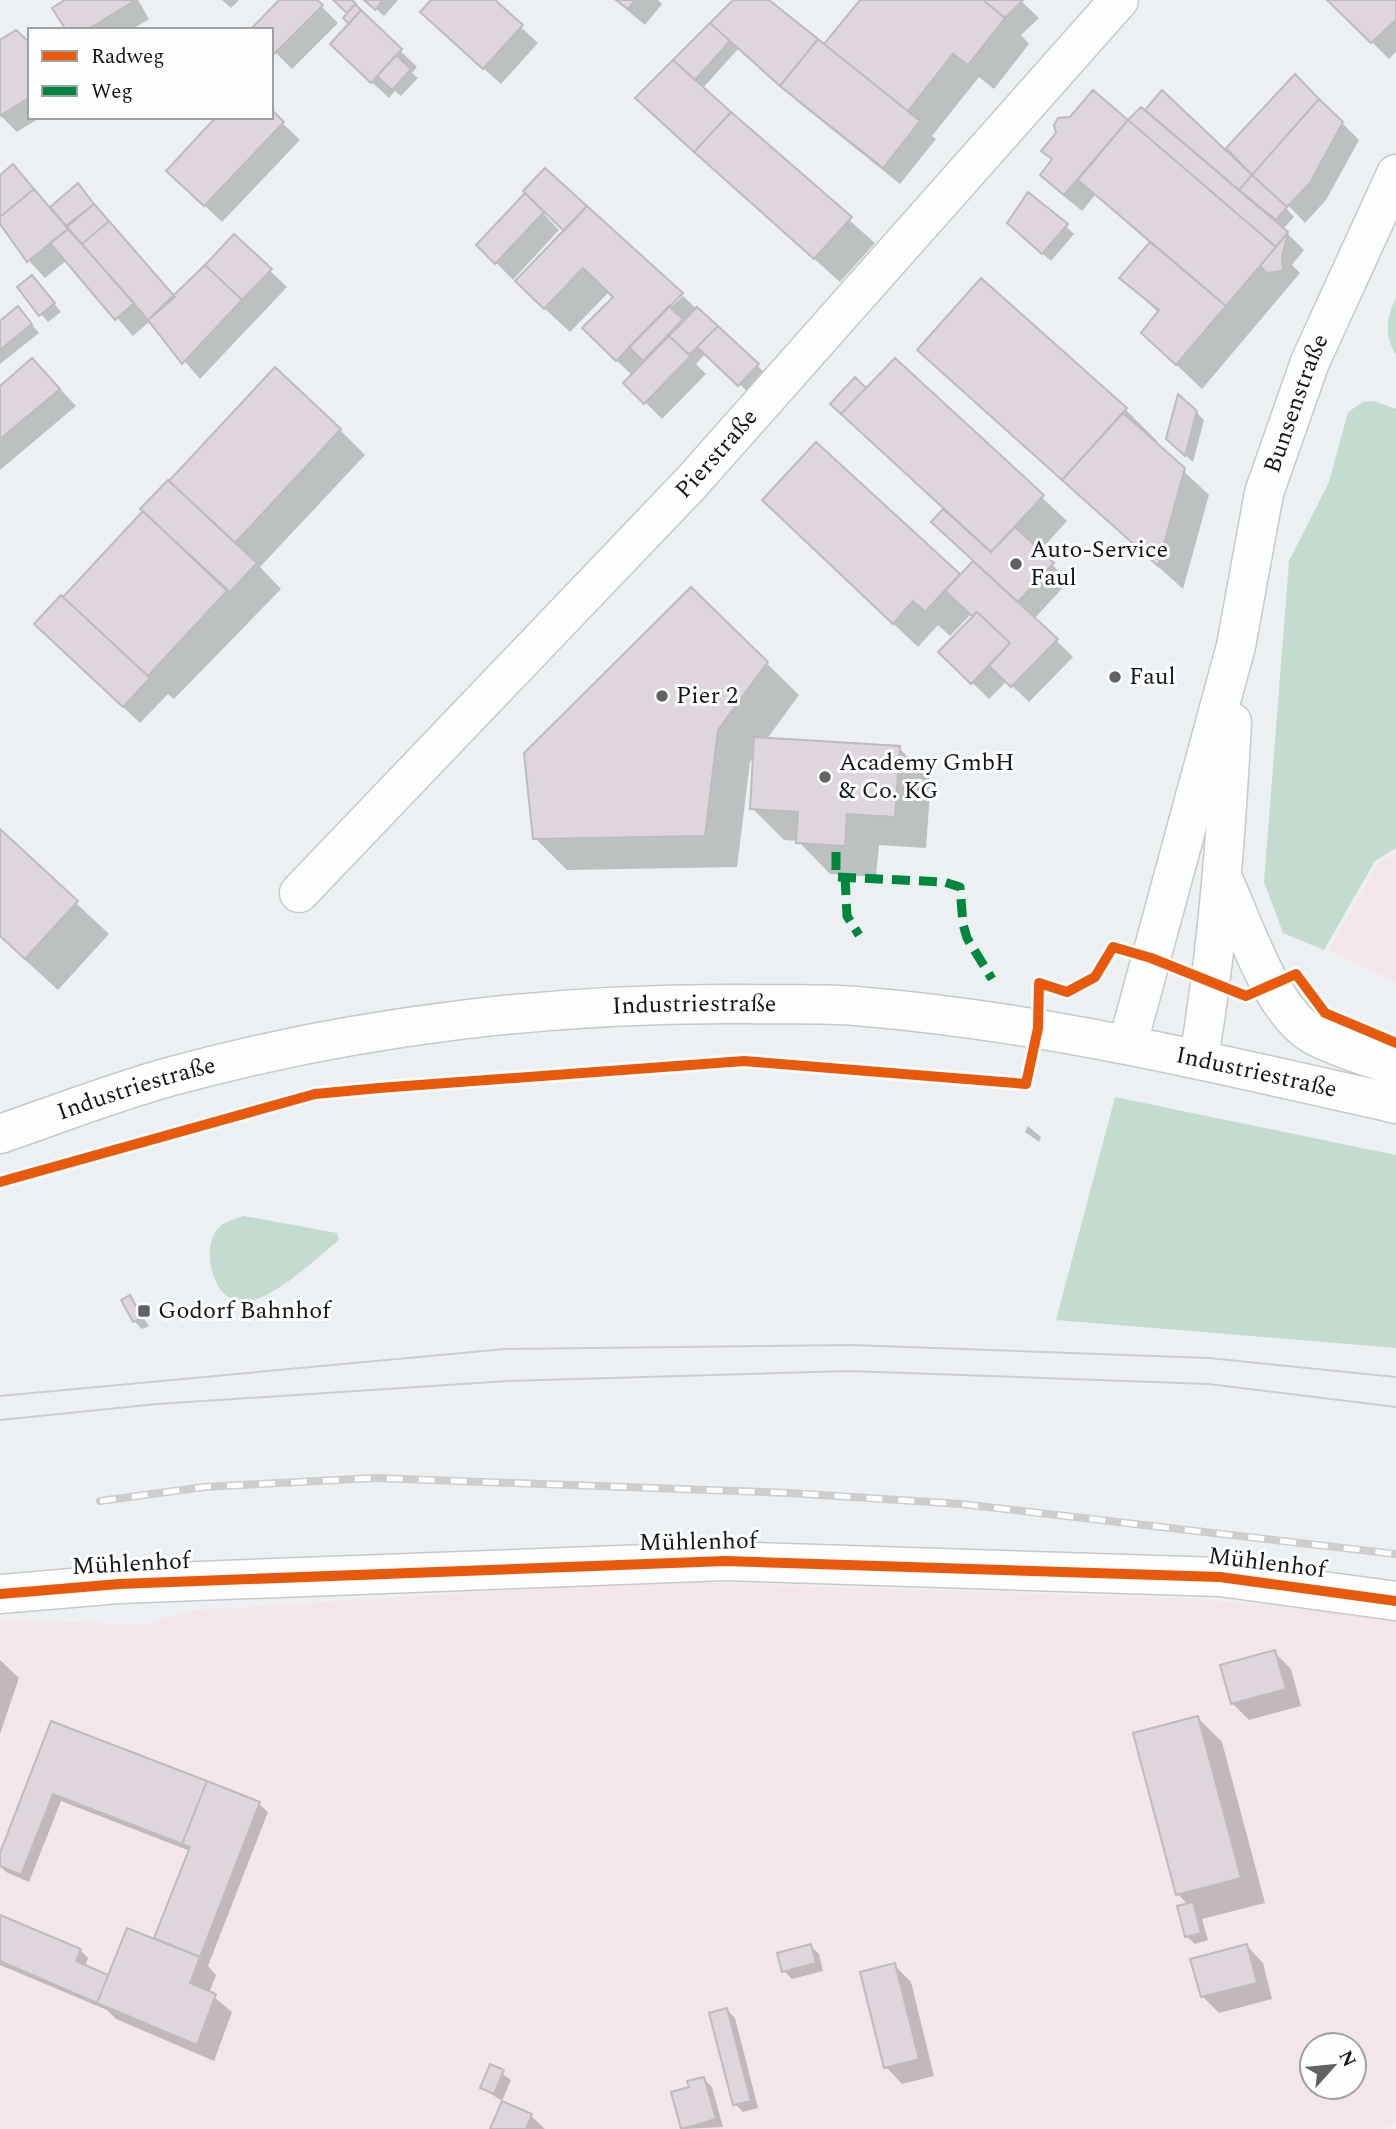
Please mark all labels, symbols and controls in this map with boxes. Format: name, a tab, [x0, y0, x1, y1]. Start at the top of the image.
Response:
legend	[28, 28, 273, 119]
text: Radweg	[91, 41, 165, 73]
text: Weg	[91, 76, 133, 108]
street label: Bunsenstraße	[1254, 328, 1338, 478]
street label: Pierstraße	[667, 401, 767, 507]
place label: Auto-Service Faul	[1030, 532, 1168, 596]
marker: Auto-Service Faul	[1008, 556, 1024, 572]
place label: Faul	[1129, 659, 1176, 695]
marker: Faul	[1107, 669, 1123, 685]
place label: Pier 2	[676, 678, 738, 714]
marker: Pier 2	[654, 688, 670, 704]
place label: Academy GmbH & Co. KG	[839, 745, 1014, 809]
marker: Academy GmbH & Co. KG	[817, 769, 833, 785]
street label: Industriestraße	[611, 986, 776, 1025]
street label: Industriestraße	[1172, 1037, 1340, 1108]
street label: Industriestraße	[52, 1047, 220, 1130]
place label: Godorf Bahnhof	[158, 1293, 332, 1329]
marker: Godorf Bahnhof	[136, 1303, 152, 1319]
street label: Mühlenhof	[639, 1523, 759, 1561]
street label: Mühlenhof	[1206, 1538, 1330, 1588]
street label: Mühlenhof	[71, 1543, 193, 1585]
north arrow	[1298, 2031, 1368, 2101]
text: N	[1330, 2045, 1363, 2072]

